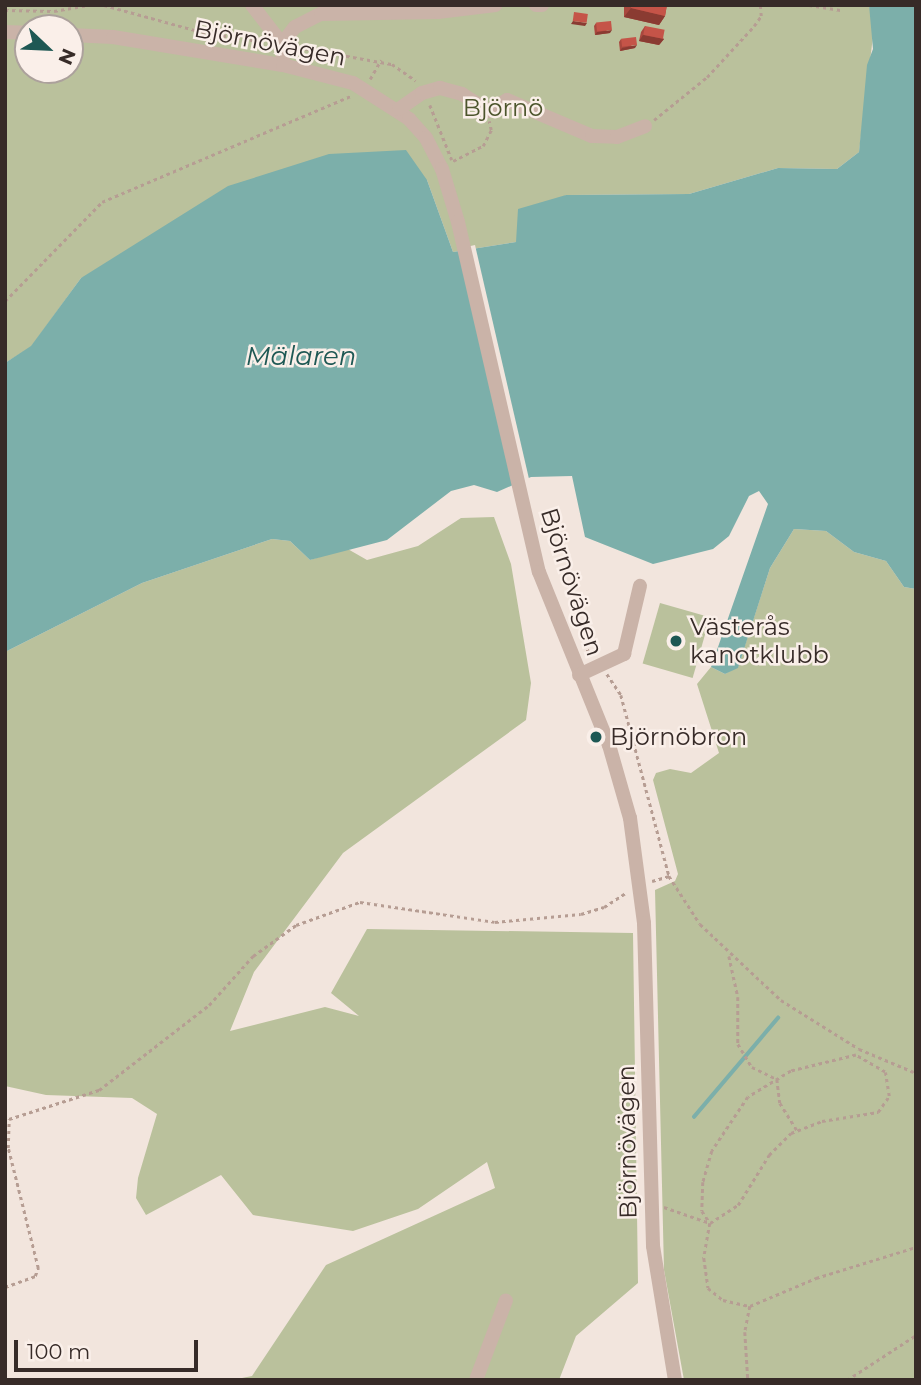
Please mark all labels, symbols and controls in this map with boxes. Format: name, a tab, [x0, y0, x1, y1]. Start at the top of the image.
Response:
north arrow	[14, 14, 84, 84]
street label: Björnövägen	[192, 14, 348, 72]
text: N	[53, 45, 81, 68]
park label: Björnö	[463, 94, 543, 122]
water label: Mälaren	[246, 341, 356, 373]
street label: Björnövägen	[535, 504, 609, 660]
place label: Västerås kanotklubb	[690, 613, 829, 669]
marker: Västerås kanotklubb	[668, 633, 684, 649]
place label: Björnöbron	[610, 723, 747, 751]
marker: Björnöbron	[588, 729, 604, 745]
street label: Björnövägen	[611, 1065, 643, 1219]
scale bar	[18, 1326, 201, 1370]
text: 100 m	[27, 1339, 90, 1364]

